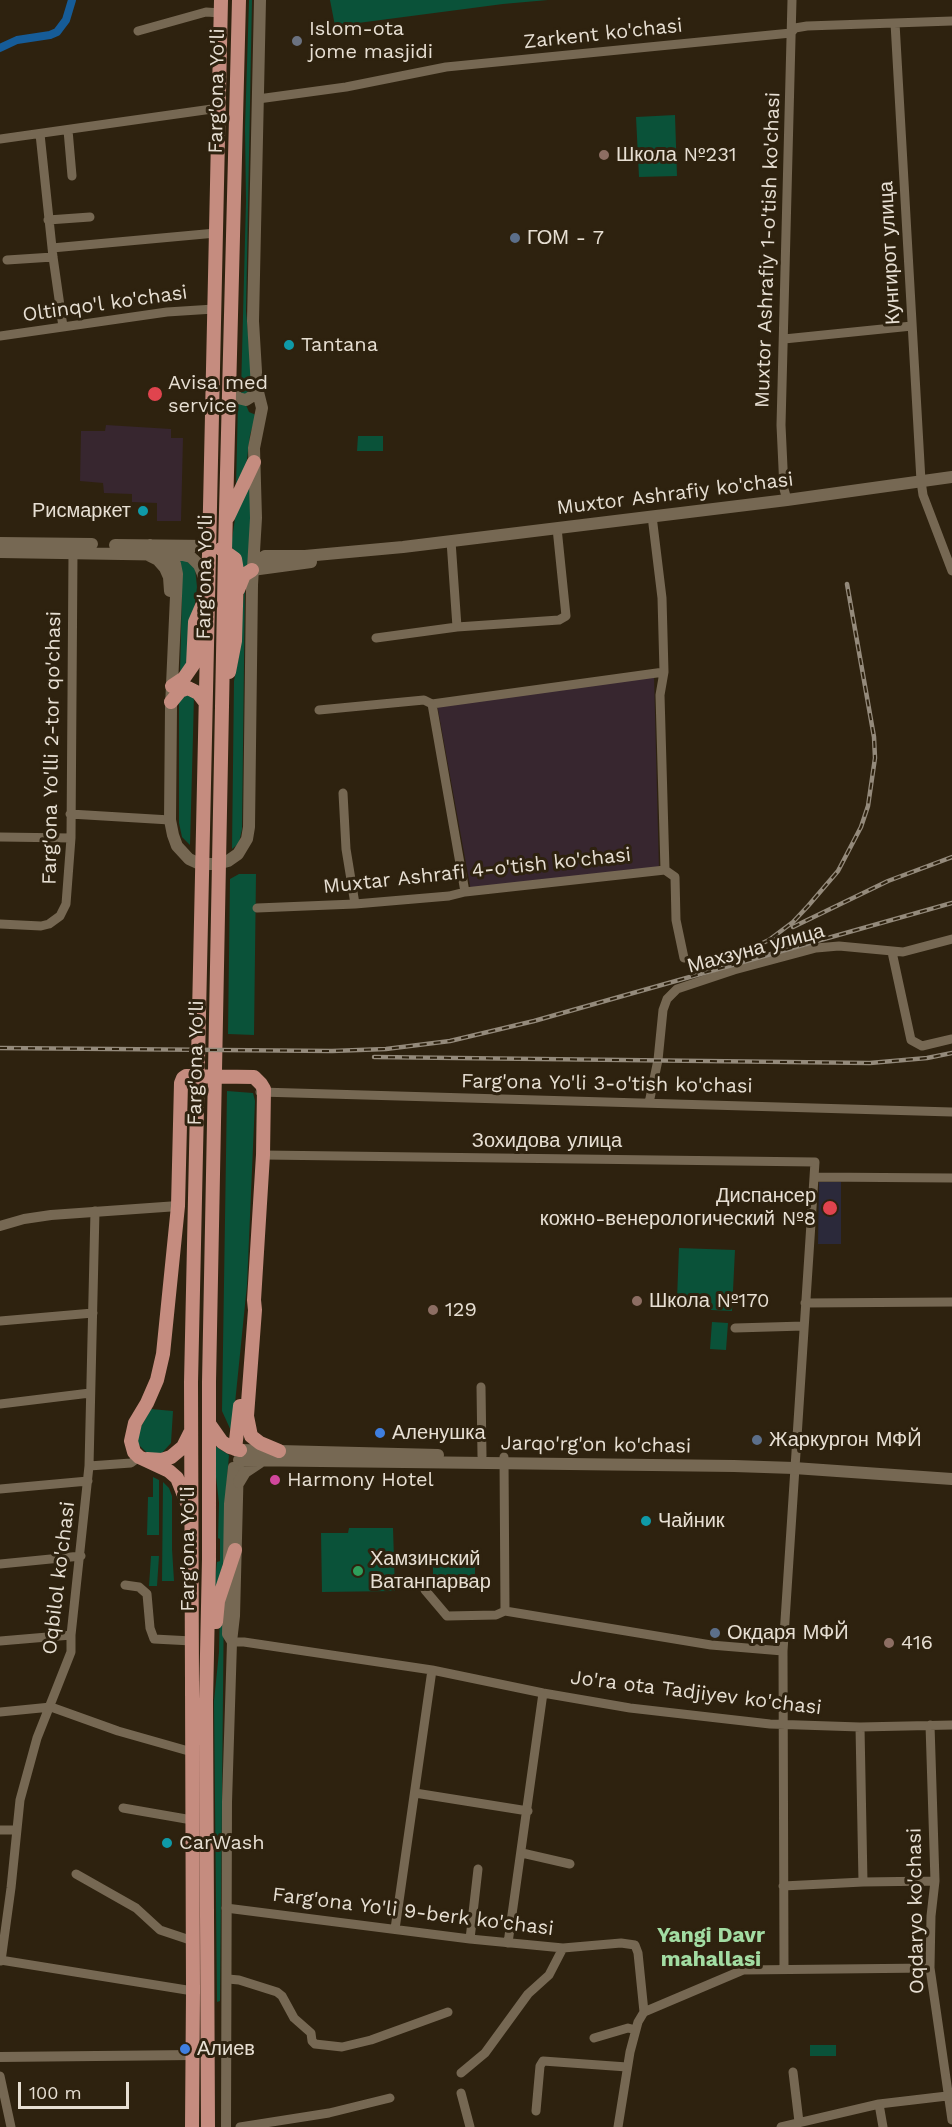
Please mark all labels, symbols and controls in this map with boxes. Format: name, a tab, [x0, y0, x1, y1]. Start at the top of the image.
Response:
street label: Zarkent ko'chasi	[522, 14, 684, 54]
place label: Islom-ota jome masjidi	[309, 17, 433, 64]
street label: Farg'ona Yo'li	[204, 28, 230, 154]
marker: Islom-ota jome masjidi	[290, 34, 304, 48]
street label: Muxtor Ashrafiy 1-o'tish ko'chasi	[750, 92, 786, 408]
place label: Школа №231	[616, 143, 737, 167]
marker: Школа №231	[597, 148, 611, 162]
street label: Кунгирот улица	[874, 181, 906, 325]
place label: ГОМ - 7	[527, 226, 604, 250]
marker: ГОМ - 7	[508, 231, 522, 245]
street label: Oltinqo'l ko'chasi	[21, 281, 189, 327]
place label: Tantana	[301, 333, 378, 357]
marker: Tantana	[282, 338, 296, 352]
place label: Avisa med service	[168, 371, 268, 418]
marker: Avisa med service	[146, 385, 164, 403]
street label: Muxtor Ashrafiy ko'chasi	[555, 468, 795, 520]
place label: Рисмаркет	[32, 499, 131, 523]
marker: Рисмаркет	[136, 504, 150, 518]
street label: Farg'ona Yo'li	[192, 514, 218, 640]
street label: Farg'ona Yo'lli 2-tor qo'chasi	[38, 611, 66, 885]
street label: Muxtar Ashrafi 4-o'tish ko'chasi	[322, 843, 632, 899]
street label: Махзуна улица	[685, 919, 827, 979]
street label: Farg'ona Yo'li	[183, 1000, 209, 1126]
street label: Farg'ona Yo'li 3-o'tish ko'chasi	[461, 1069, 753, 1099]
street label: Зохидова улица	[472, 1129, 622, 1153]
place label: Диспансер кожно-венерологический №8	[540, 1184, 816, 1231]
marker: Диспансер кожно-венерологический №8	[821, 1199, 839, 1217]
place label: Школа №170	[649, 1289, 770, 1313]
marker: Школа №170	[630, 1294, 644, 1308]
place label: 129	[445, 1298, 477, 1322]
marker: 129	[426, 1303, 440, 1317]
place label: Аленушка	[392, 1421, 486, 1445]
marker: Аленушка	[373, 1426, 387, 1440]
place label: Жаркургон МФЙ	[769, 1428, 922, 1452]
street label: Jarqo'rg'on ko'chasi	[501, 1431, 691, 1459]
marker: Жаркургон МФЙ	[750, 1433, 764, 1447]
place label: Harmony Hotel	[287, 1468, 434, 1492]
marker: Harmony Hotel	[268, 1473, 282, 1487]
street label: Farg'ona Yo'li	[176, 1486, 200, 1612]
street label: Oqbilol ko'chasi	[38, 1500, 80, 1656]
place label: Чайник	[658, 1509, 725, 1533]
marker: Чайник	[639, 1514, 653, 1528]
place label: Хамзинский Ватанпарвар	[370, 1547, 491, 1594]
marker: Хамзинский Ватанпарвар	[351, 1564, 365, 1578]
place label: Окдаря МФЙ	[727, 1621, 849, 1645]
marker: Окдаря МФЙ	[708, 1626, 722, 1640]
place label: 416	[901, 1631, 933, 1655]
marker: 416	[882, 1636, 896, 1650]
street label: Jo'ra ota Tadjiyev ko'chasi	[569, 1666, 823, 1720]
street label: Oqdaryo ko'chasi	[903, 1828, 929, 1994]
place label: CarWash	[179, 1831, 265, 1855]
marker: CarWash	[160, 1836, 174, 1850]
street label: Farg'ona Yo'li 9-berk ko'chasi	[271, 1883, 555, 1941]
district label: Yangi Davr mahallasi	[657, 1923, 765, 1973]
place label: Алиев	[197, 2037, 255, 2061]
marker: Алиев	[178, 2042, 192, 2056]
scale bar	[21, 2070, 132, 2108]
text: 100 m	[29, 2082, 82, 2103]

